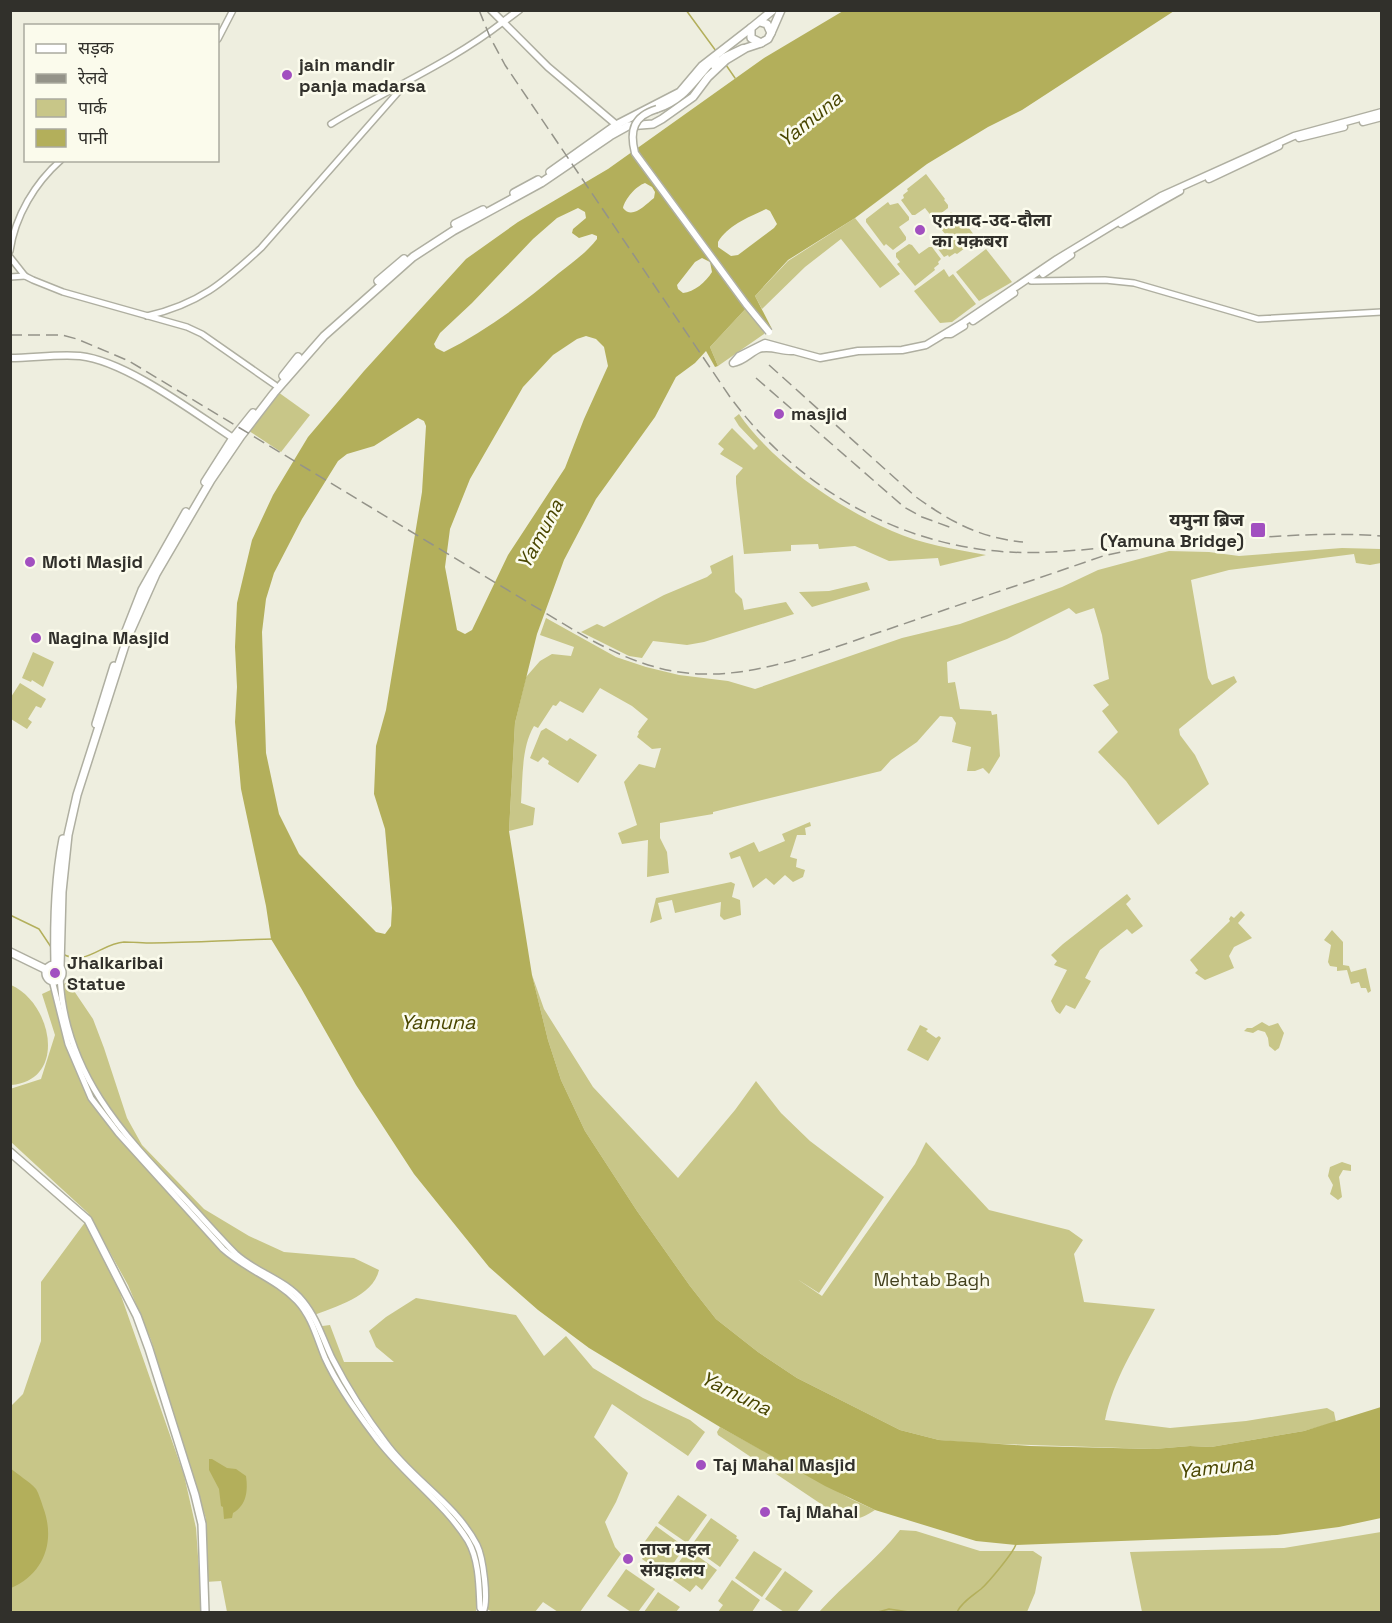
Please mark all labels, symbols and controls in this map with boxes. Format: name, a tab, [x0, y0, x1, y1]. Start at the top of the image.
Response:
legend	[24, 24, 219, 162]
text: सड़क	[78, 36, 115, 59]
place label: jain mandir panja madarsa	[298, 53, 427, 97]
text: रेलवे	[77, 66, 109, 89]
marker: jain mandir panja madarsa	[280, 68, 294, 82]
water label: Yamuna	[773, 85, 848, 153]
text: पार्क	[78, 96, 108, 119]
text: पानी	[78, 126, 108, 149]
place label: एतमाद-उद-दौला का मक़बरा	[932, 208, 1052, 252]
marker: एतमाद-उद-दौला का मक़बरा	[913, 223, 927, 237]
place label: masjid	[791, 402, 847, 425]
marker: masjid	[772, 407, 786, 421]
water label: Yamuna	[511, 494, 569, 573]
place label: यमुना ब्रिज (Yamuna Bridge)	[1100, 508, 1245, 552]
marker: यमुना ब्रिज (Yamuna Bridge)	[1249, 521, 1267, 539]
place label: Moti Masjid	[42, 550, 143, 573]
marker: Moti Masjid	[23, 555, 37, 569]
place label: Nagina Masjid	[48, 626, 169, 649]
marker: Nagina Masjid	[29, 631, 43, 645]
place label: Jhalkaribai Statue	[67, 951, 163, 995]
marker: Jhalkaribai Statue	[48, 966, 62, 980]
water label: Yamuna	[400, 1009, 476, 1035]
park label: Mehtab Bagh	[874, 1268, 990, 1291]
water label: Yamuna	[697, 1365, 776, 1421]
water label: Yamuna	[1177, 1449, 1255, 1484]
place label: Taj Mahal Masjid	[713, 1453, 856, 1476]
marker: Taj Mahal Masjid	[694, 1458, 708, 1472]
place label: Taj Mahal	[777, 1500, 858, 1523]
marker: Taj Mahal	[758, 1505, 772, 1519]
place label: ताज महल संग्रहालय	[640, 1537, 711, 1581]
marker: ताज महल संग्रहालय	[621, 1552, 635, 1566]

